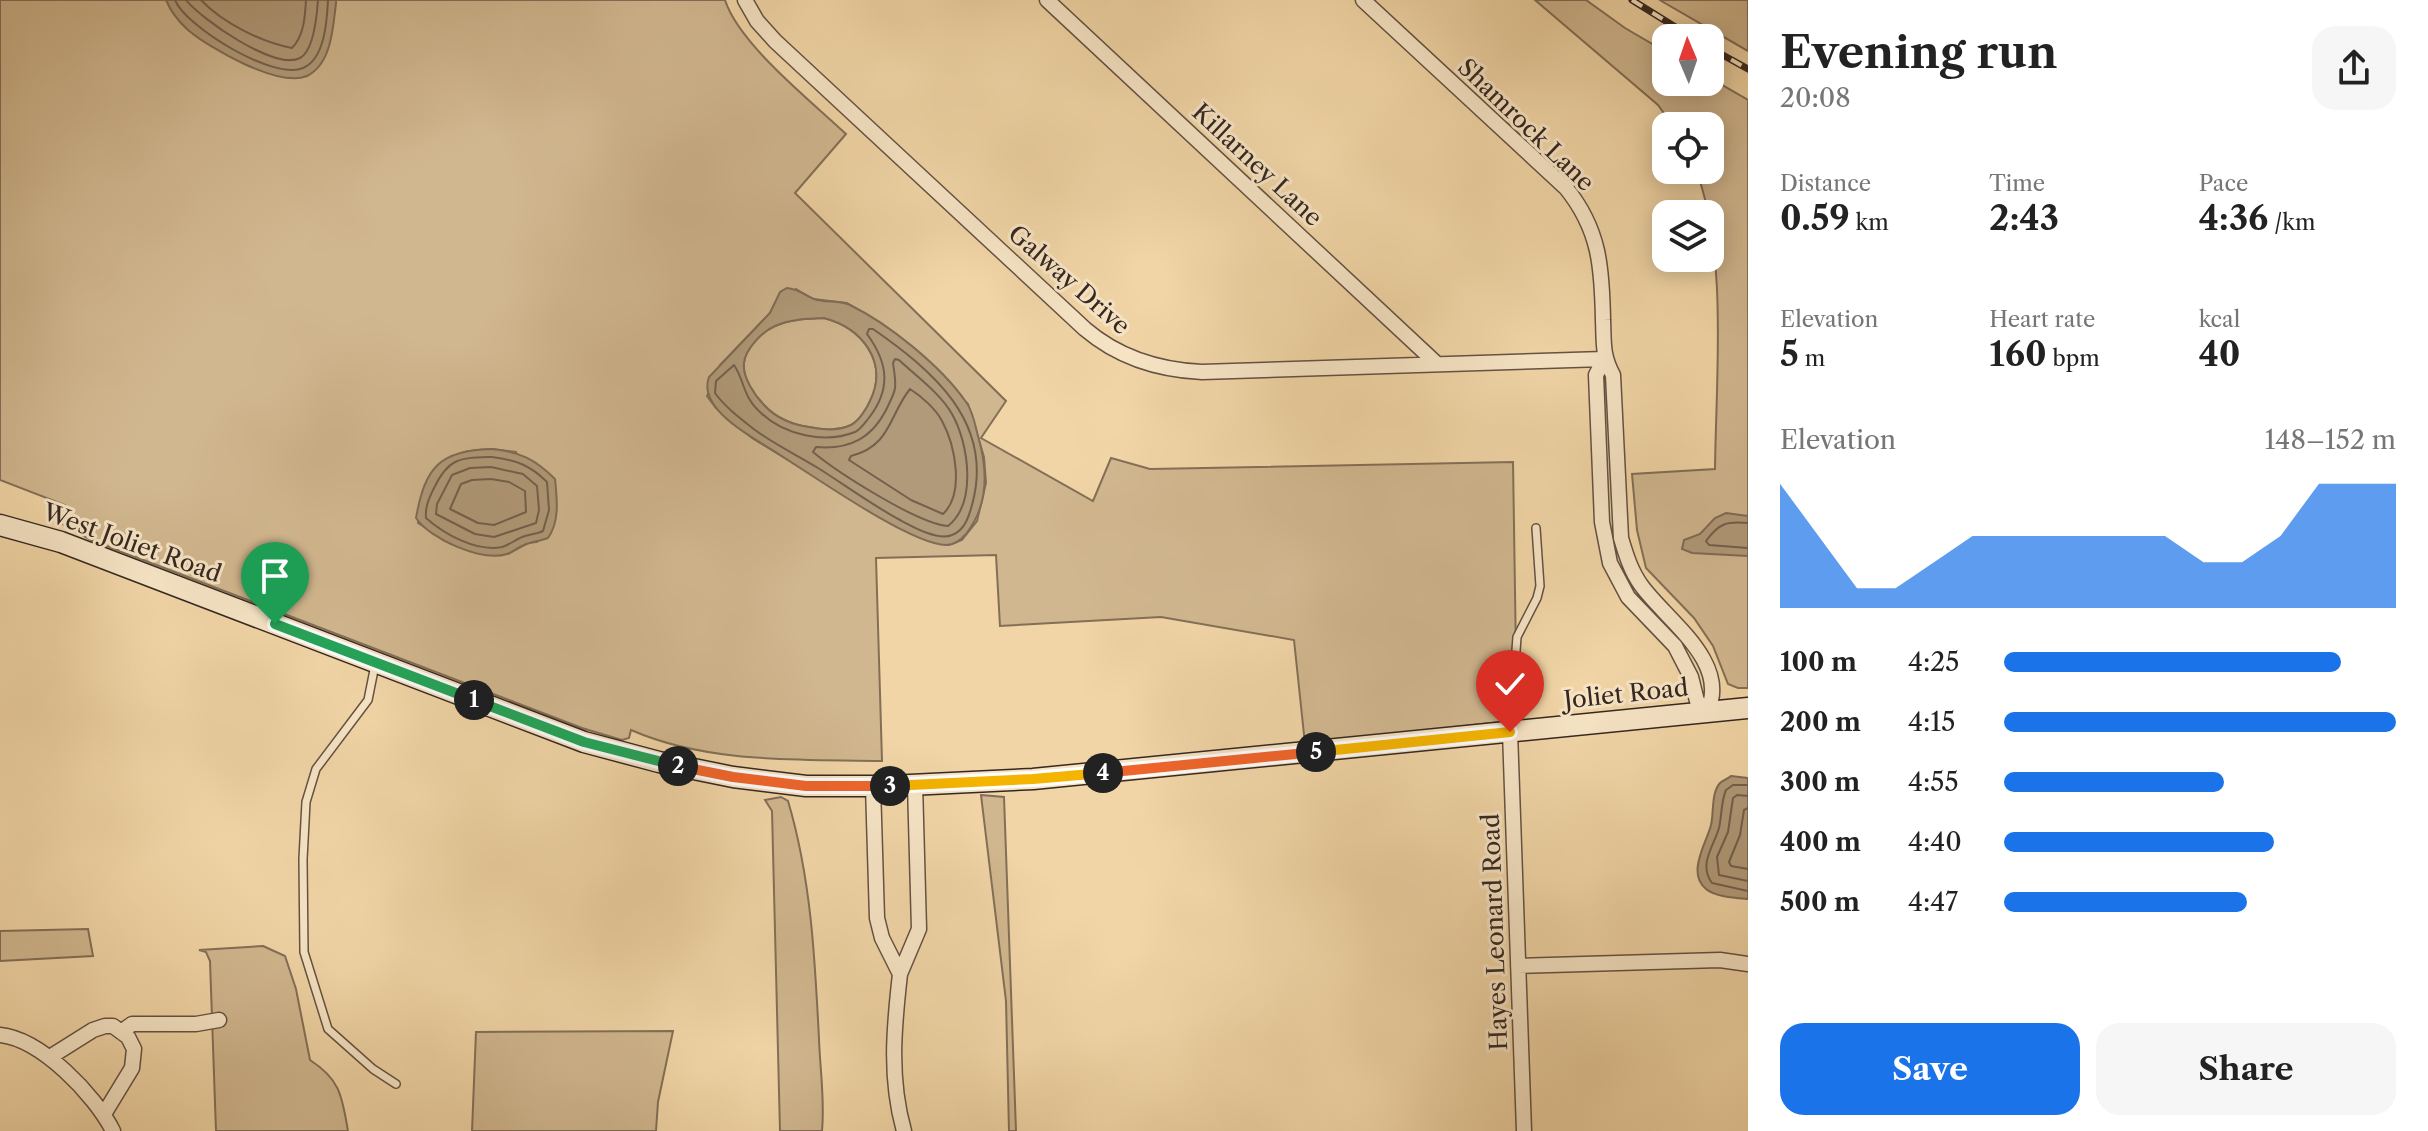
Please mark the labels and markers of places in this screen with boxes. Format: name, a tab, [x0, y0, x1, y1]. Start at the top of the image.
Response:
pin	[241, 542, 309, 624]
pin	[1476, 650, 1544, 732]
pin: 1	[454, 680, 494, 720]
pin: 5	[1296, 732, 1336, 772]
pin: 2	[658, 746, 698, 786]
pin: 4	[1083, 753, 1123, 793]
pin: 3	[870, 766, 910, 806]

